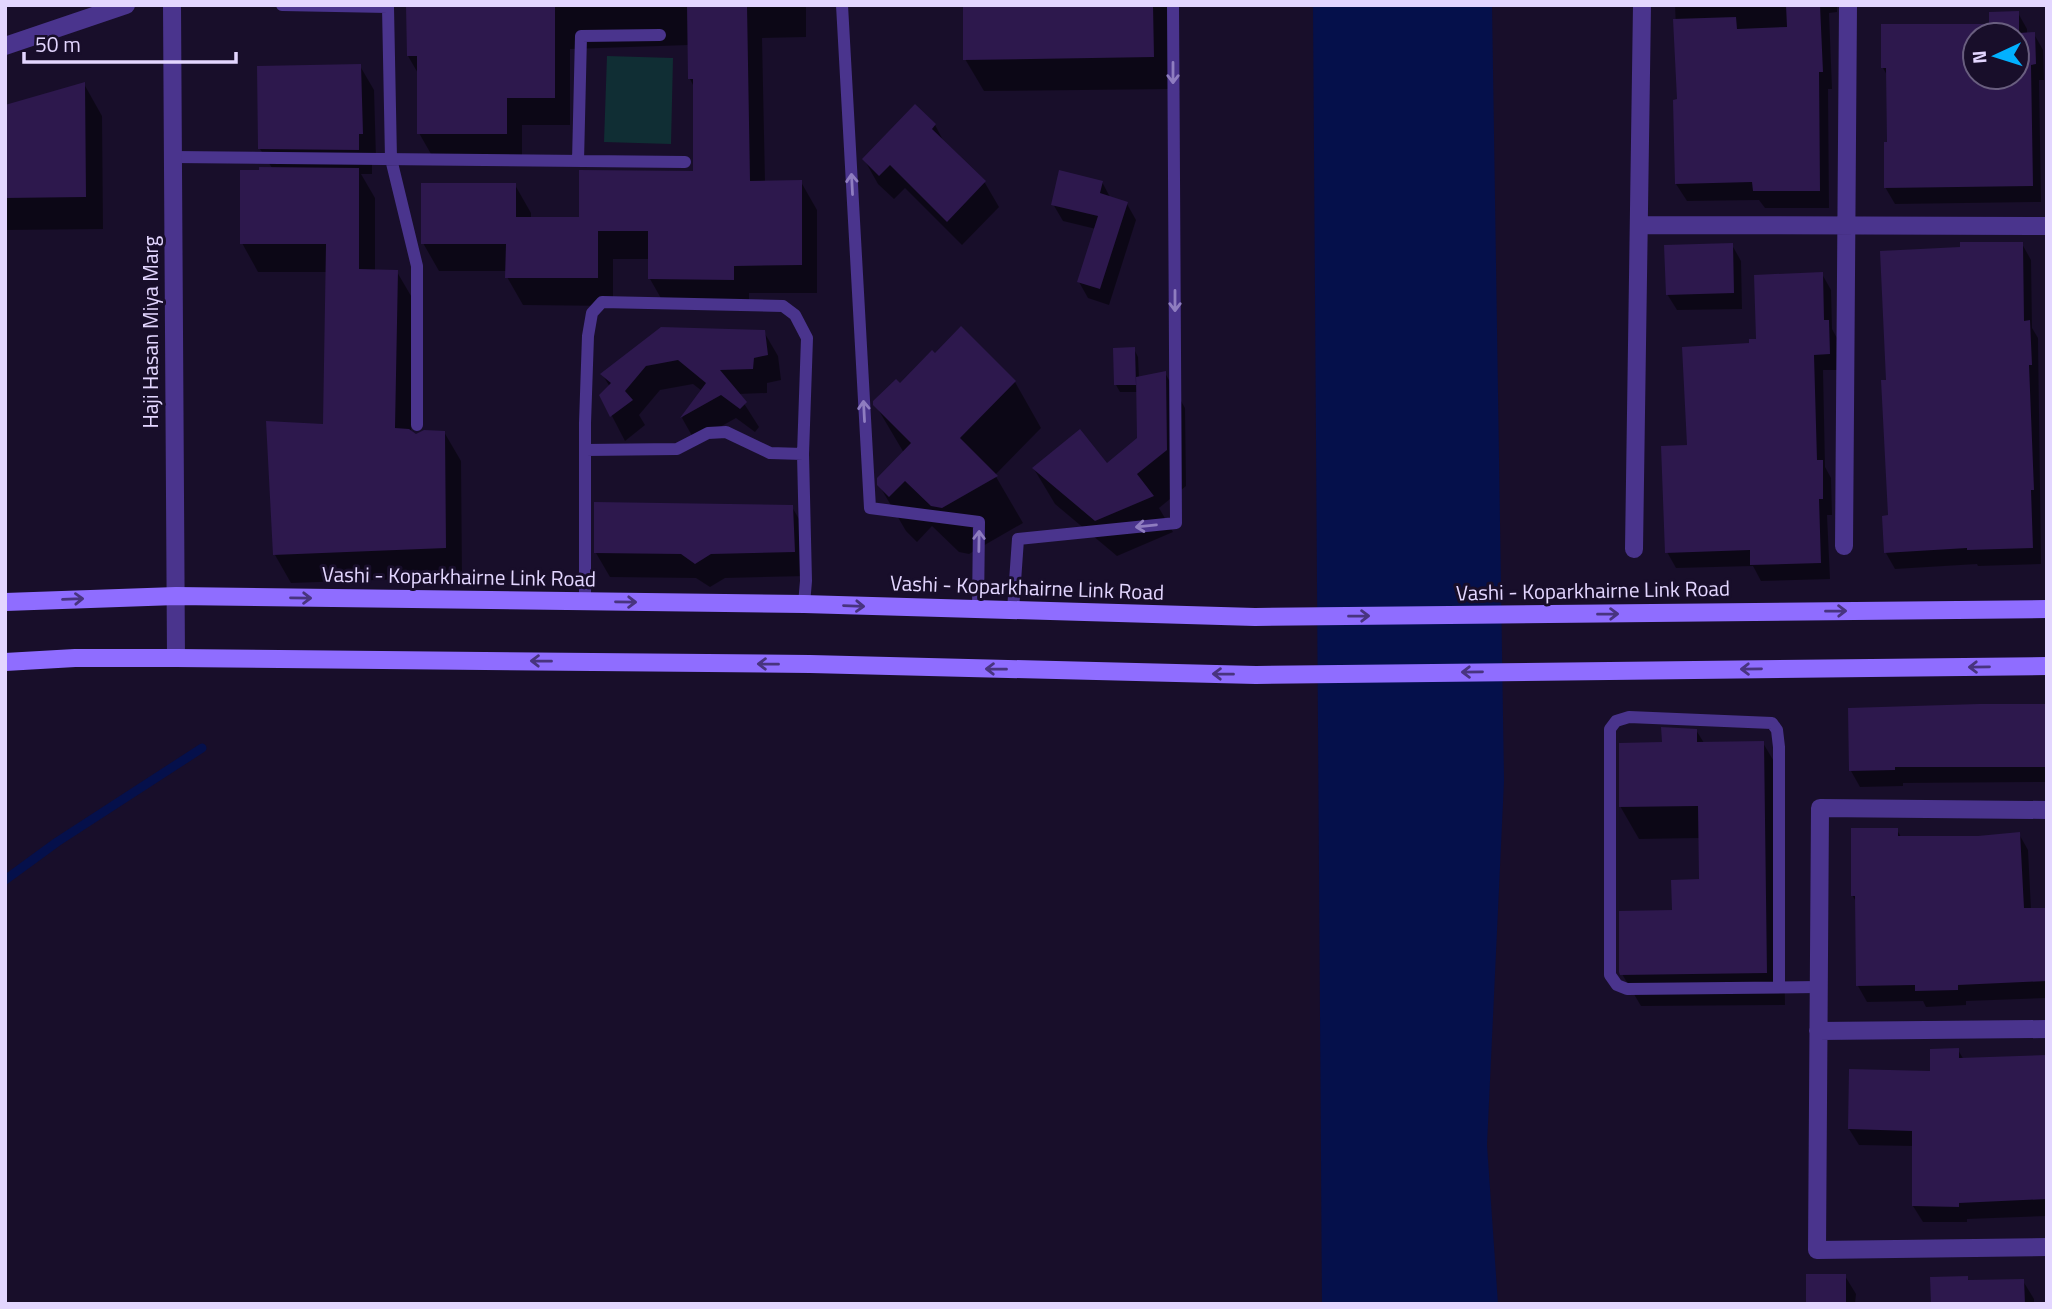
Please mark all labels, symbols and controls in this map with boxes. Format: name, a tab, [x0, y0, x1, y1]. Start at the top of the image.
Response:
scale bar	[24, 21, 236, 65]
north arrow	[1961, 21, 2031, 91]
text: 50 m	[35, 28, 81, 60]
text: N	[1964, 50, 1993, 65]
one-way arrow	[1166, 62, 1180, 85]
one-way arrow	[845, 173, 858, 196]
street label: Haji Hasan Miya Marg	[134, 235, 166, 428]
one-way arrow	[1168, 289, 1182, 312]
one-way arrow	[858, 400, 871, 423]
one-way arrow	[1135, 520, 1158, 533]
one-way arrow	[972, 530, 986, 553]
street label: Vashi - Koparkhairne Link Road	[322, 558, 596, 594]
street label: Vashi - Koparkhairne Link Road	[889, 566, 1165, 608]
street label: Vashi - Koparkhairne Link Road	[1456, 572, 1730, 608]
one-way arrow	[289, 591, 312, 605]
one-way arrow	[62, 592, 85, 605]
one-way arrow	[615, 596, 638, 609]
one-way arrow	[842, 599, 865, 613]
one-way arrow	[1824, 604, 1847, 618]
one-way arrow	[1597, 607, 1620, 621]
one-way arrow	[1347, 610, 1370, 623]
one-way arrow	[530, 655, 553, 668]
one-way arrow	[757, 657, 780, 671]
one-way arrow	[1967, 660, 1990, 673]
one-way arrow	[985, 662, 1008, 675]
one-way arrow	[1740, 662, 1763, 676]
one-way arrow	[1461, 665, 1484, 679]
one-way arrow	[1212, 667, 1235, 681]

